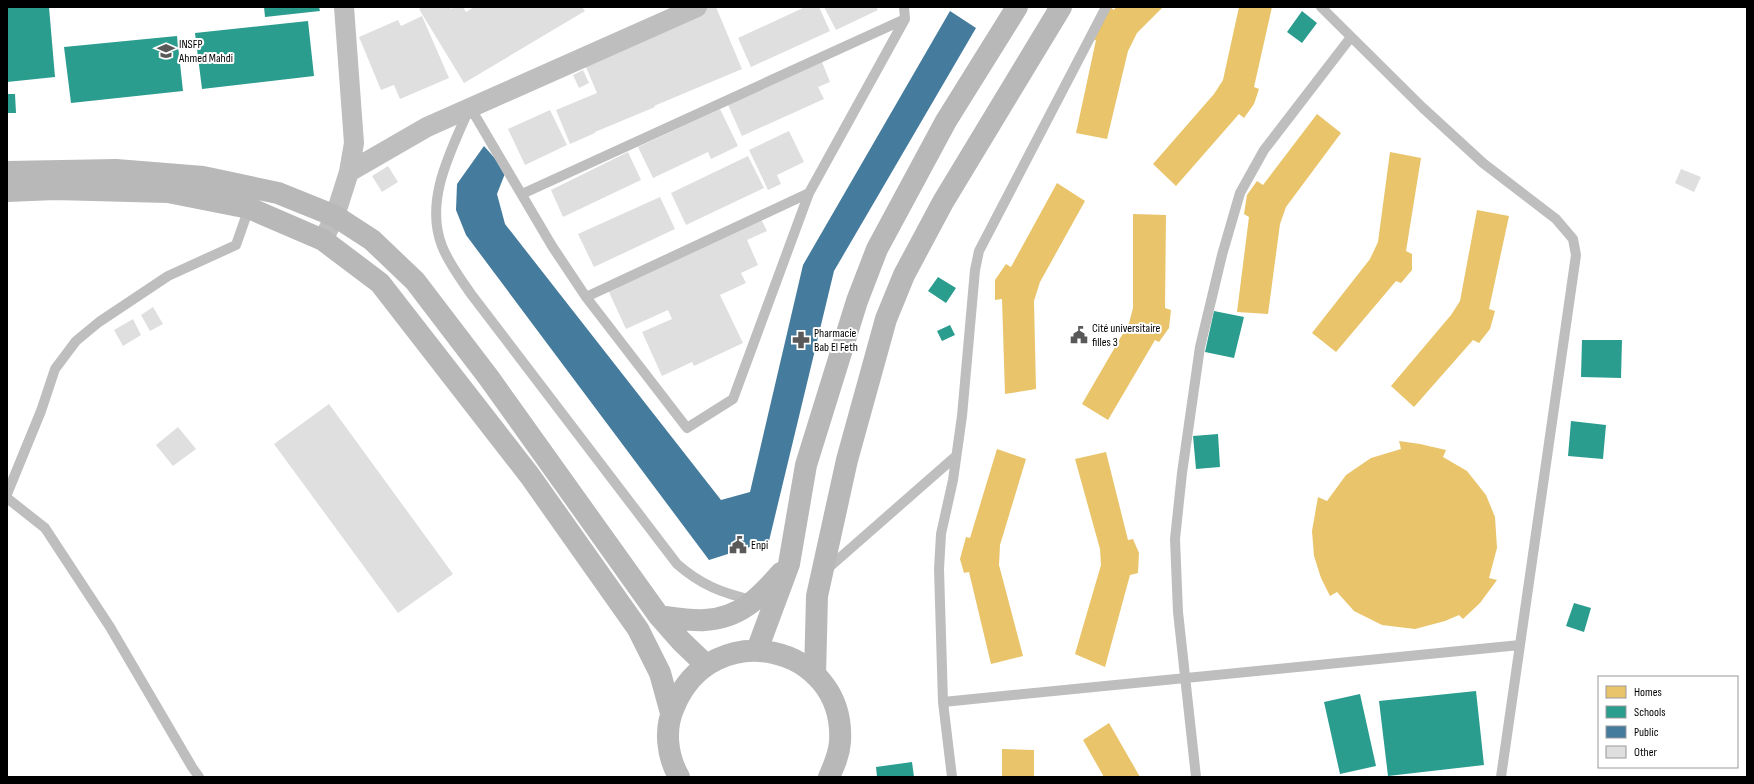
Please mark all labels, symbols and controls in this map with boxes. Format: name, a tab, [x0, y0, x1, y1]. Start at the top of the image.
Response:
place label: INSFP Ahmed Mahdi	[178, 37, 233, 66]
school or university icon: INSFP Ahmed Mahdi	[156, 41, 176, 61]
place label: Cité universitaire filles 3	[1092, 321, 1161, 350]
public building icon: Cité universitaire filles 3	[1069, 325, 1089, 345]
place label: Pharmacie Bab El Feth	[814, 326, 858, 355]
pharmacy icon: Pharmacie Bab El Feth	[791, 330, 811, 350]
public building icon: Enpi	[728, 535, 748, 555]
place label: Enpi	[751, 538, 768, 553]
legend	[1598, 676, 1738, 768]
text: Homes	[1634, 685, 1662, 700]
text: Schools	[1634, 705, 1666, 720]
text: Public	[1634, 725, 1659, 740]
text: Other	[1634, 745, 1658, 760]

